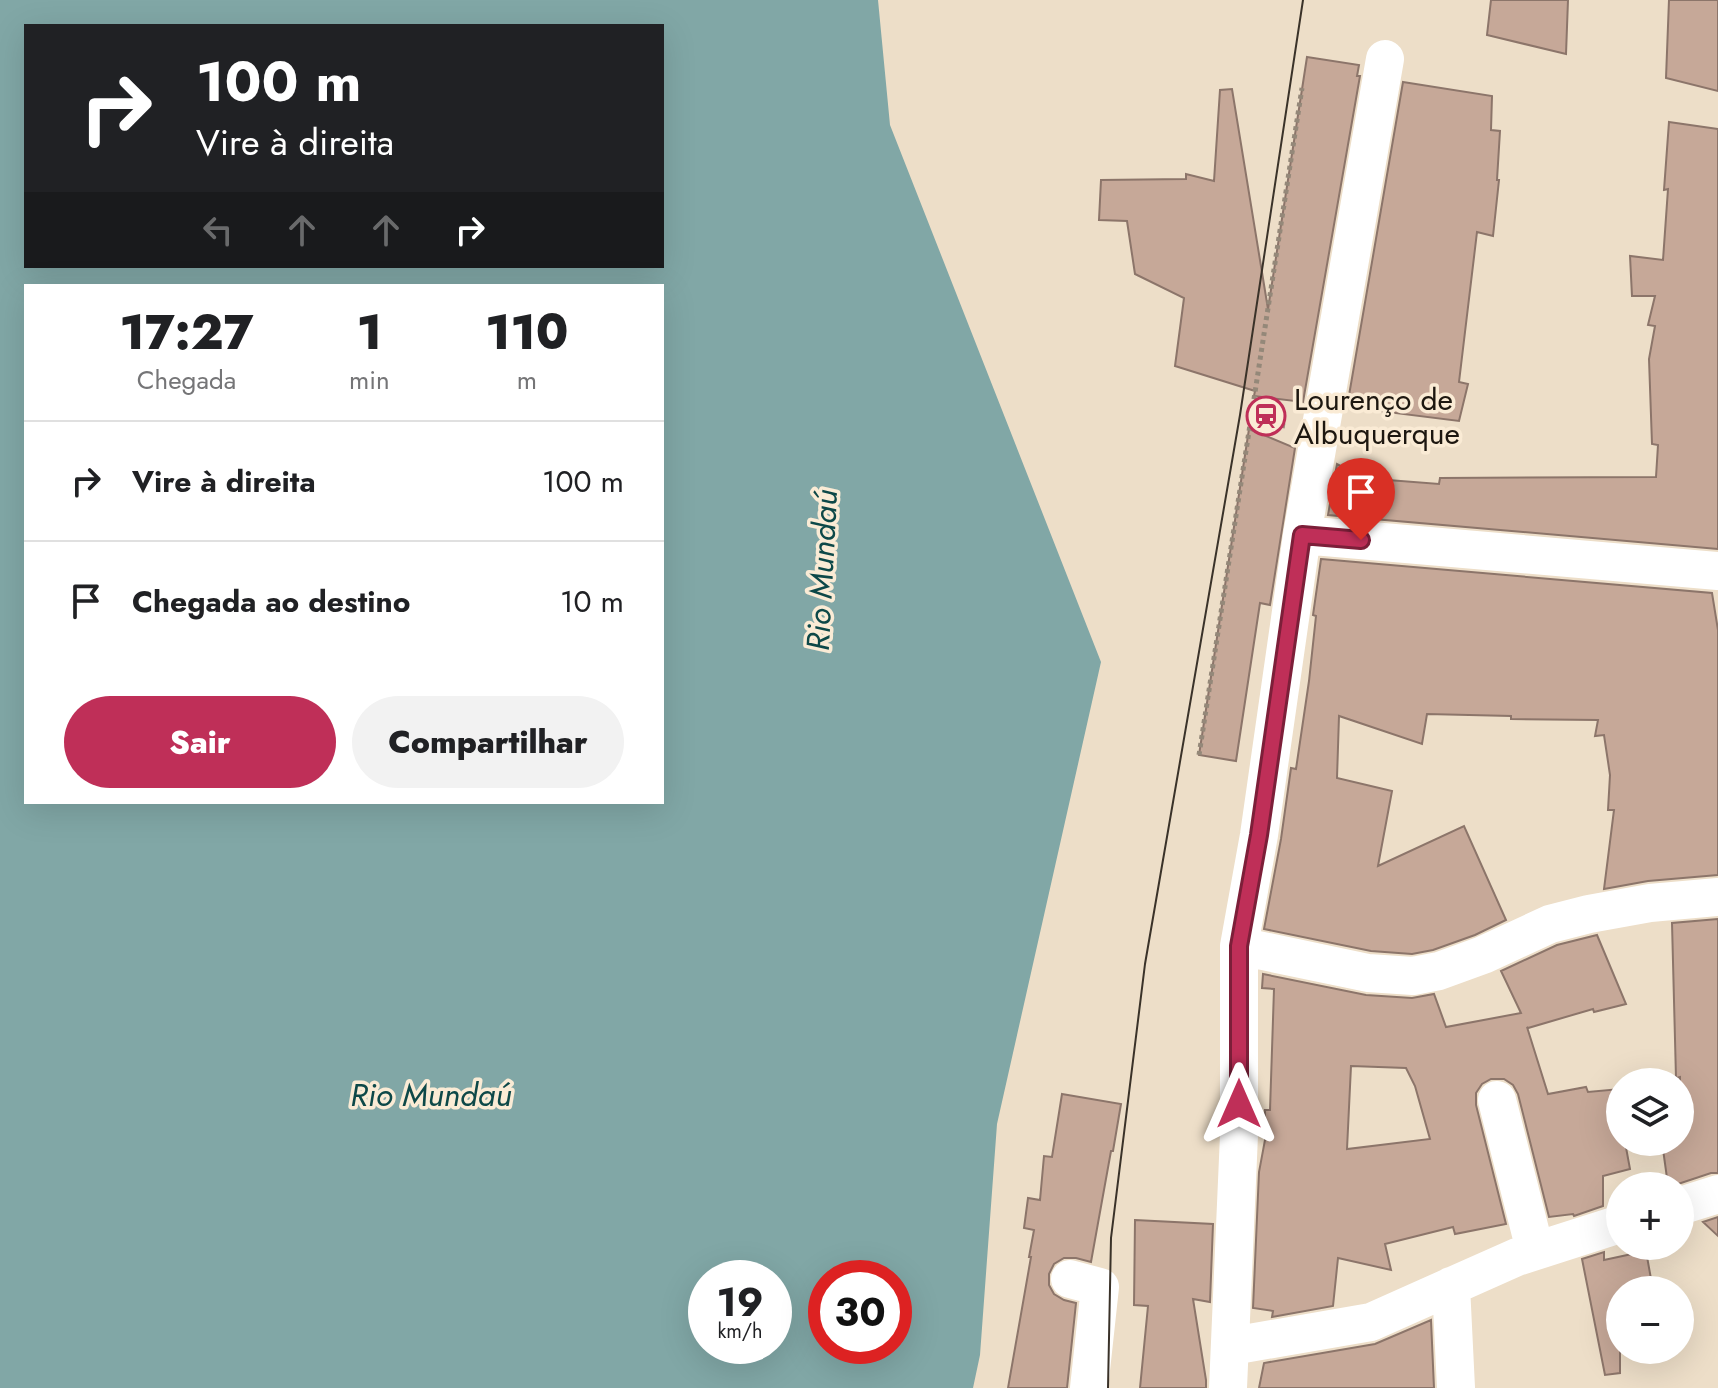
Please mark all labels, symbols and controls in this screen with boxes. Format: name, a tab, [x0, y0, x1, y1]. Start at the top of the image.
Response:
text: 100 m	[196, 41, 361, 122]
icon: right	[64, 56, 168, 160]
text: Vire à direita	[196, 116, 394, 168]
icon: left	[196, 208, 240, 252]
icon: ahead	[280, 208, 324, 252]
icon: ahead	[364, 208, 408, 252]
icon: right	[448, 208, 492, 252]
text: 17:27	[120, 298, 253, 367]
text: 1	[357, 298, 382, 367]
text: 110	[485, 298, 568, 367]
text: Chegada	[137, 361, 236, 399]
text: min	[349, 361, 390, 399]
text: m	[517, 361, 537, 399]
place label: Lourenço de Albuquerque	[1294, 378, 1460, 455]
station icon: Lourenço de Albuquerque	[1245, 395, 1287, 437]
pin	[1327, 458, 1395, 540]
icon: right	[64, 459, 108, 503]
text: Vire à direita	[132, 460, 316, 503]
text: 100 m	[542, 460, 624, 503]
icon: arrive	[1339, 470, 1383, 514]
water label: Rio Mundaú	[795, 488, 849, 652]
icon: arrive	[64, 579, 108, 623]
text: Chegada ao destino	[132, 580, 410, 623]
text: 10 m	[560, 580, 624, 623]
button: Sair	[64, 696, 336, 788]
button: Compartilhar	[352, 696, 624, 788]
position arrow	[1197, 1062, 1281, 1146]
map controls	[1606, 1068, 1694, 1364]
button: layers	[1606, 1068, 1694, 1156]
water label: Rio Mundaú	[350, 1072, 512, 1118]
button: +	[1606, 1172, 1694, 1260]
speed limit sign: 30	[808, 1260, 912, 1364]
text: 19	[716, 1273, 764, 1331]
button: −	[1606, 1276, 1694, 1364]
text: km/h	[717, 1317, 763, 1346]

